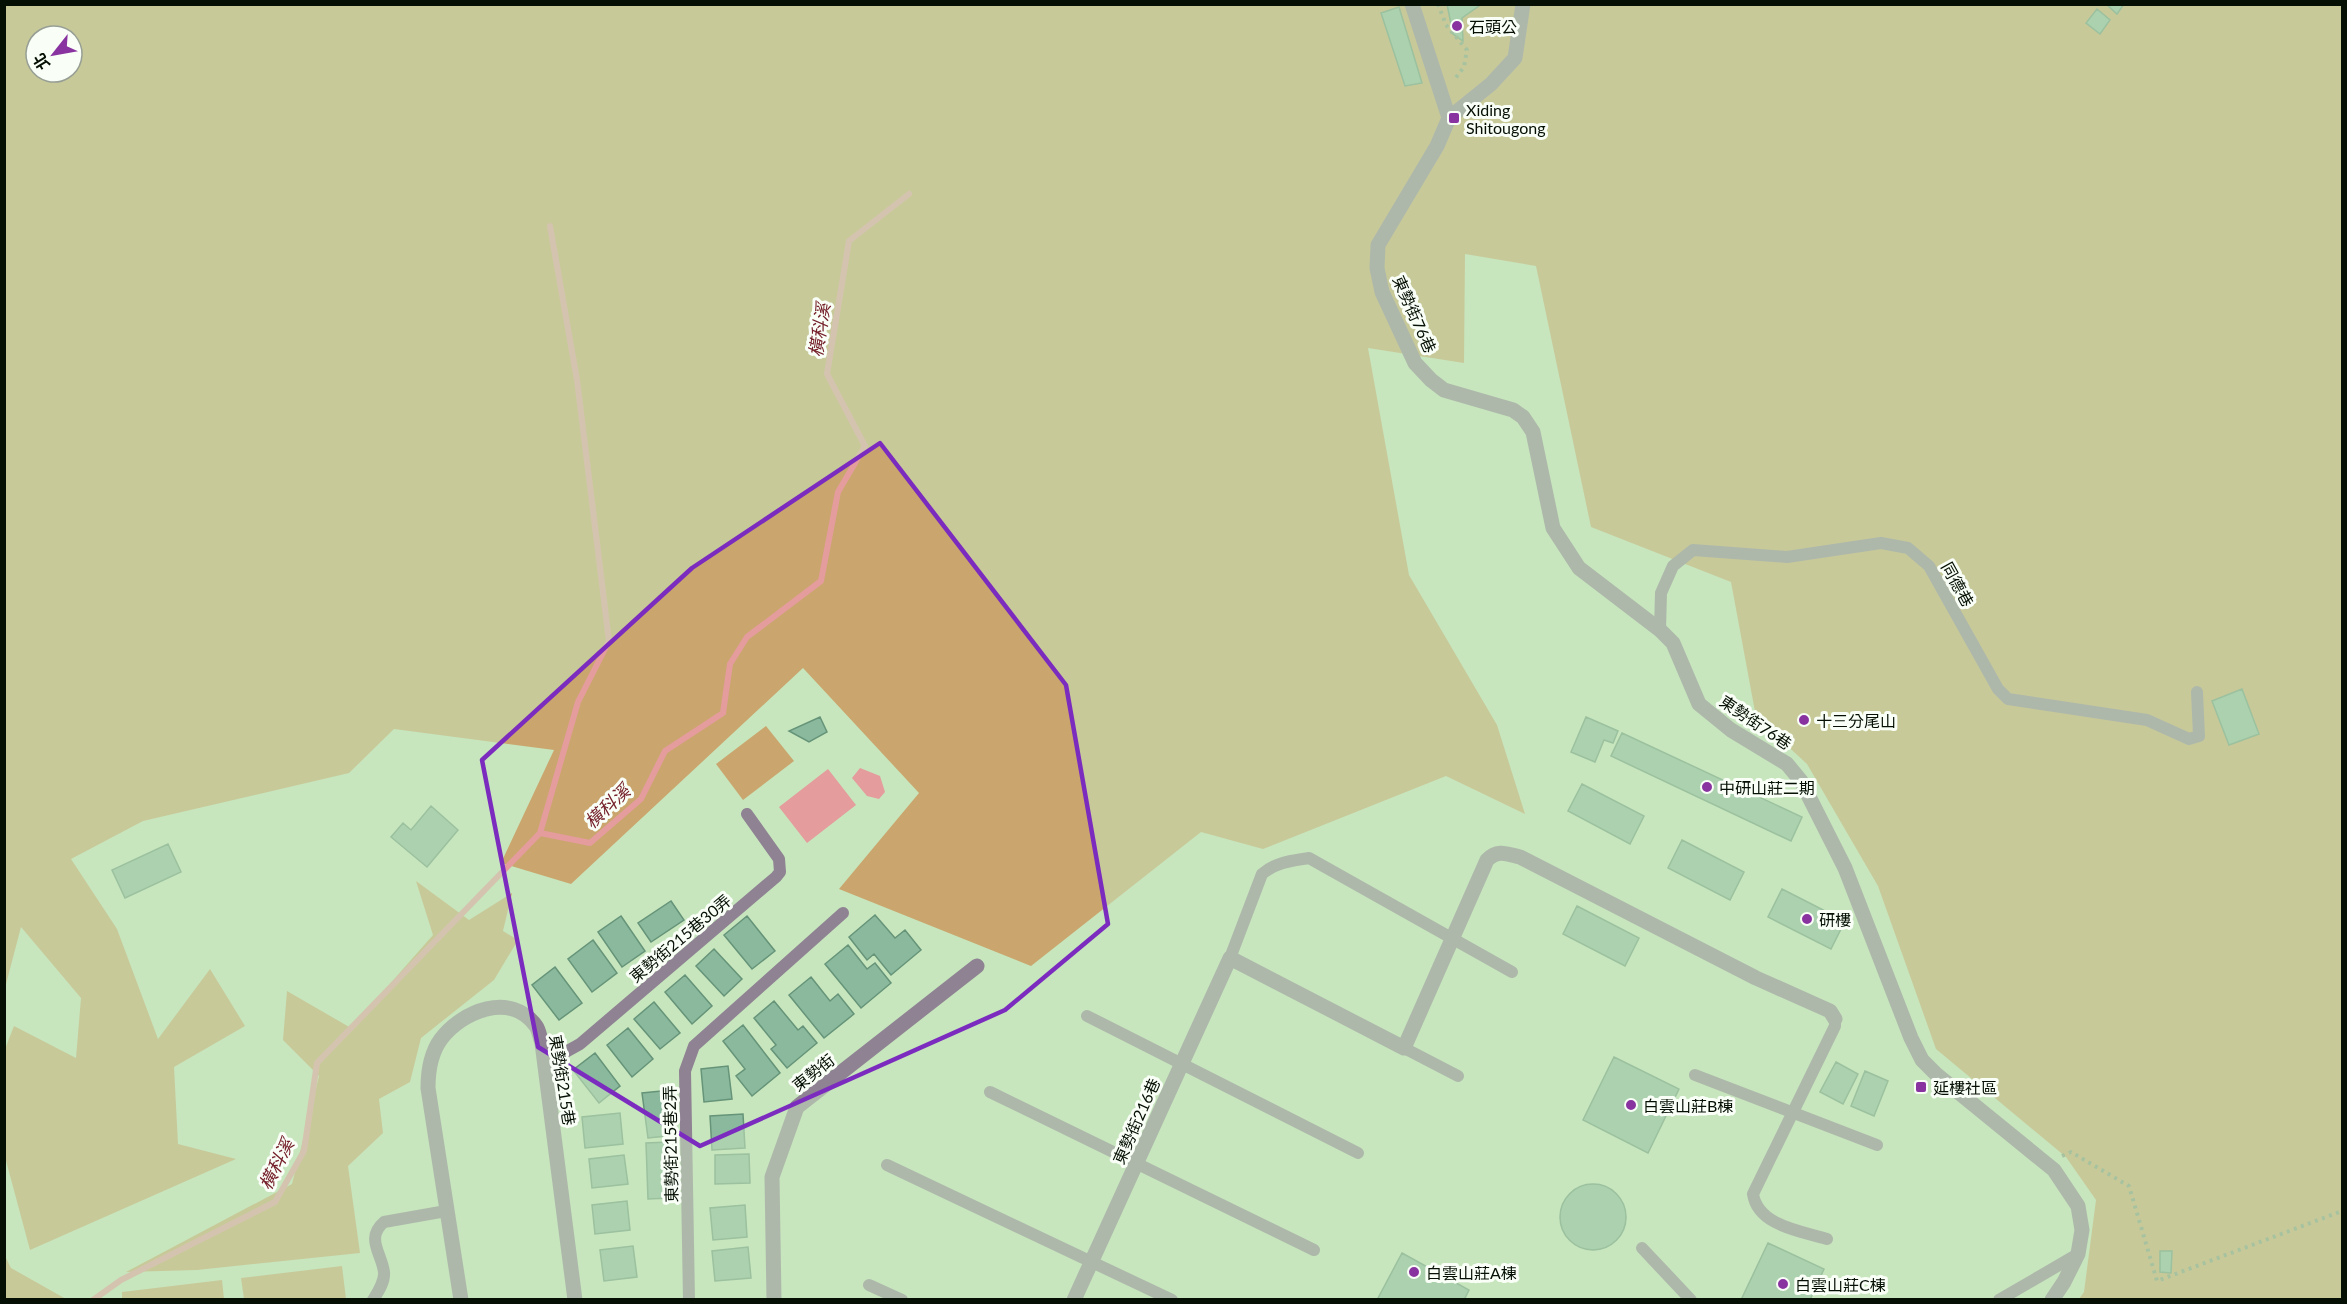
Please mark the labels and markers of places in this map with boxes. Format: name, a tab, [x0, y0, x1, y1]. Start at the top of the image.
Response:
place label: 石頭公	[1469, 17, 1517, 36]
marker: 石頭公	[1450, 19, 1464, 33]
place label: Xiding Shitougong	[1466, 100, 1546, 137]
marker: Xiding Shitougong	[1447, 111, 1461, 125]
place label: 十三分尾山	[1816, 711, 1896, 730]
marker: 十三分尾山	[1797, 713, 1811, 727]
place label: 中研山莊二期	[1719, 778, 1815, 797]
marker: 中研山莊二期	[1700, 780, 1714, 794]
place label: 研樓	[1819, 910, 1851, 929]
marker: 研樓	[1800, 912, 1814, 926]
place label: 延樓社區	[1933, 1078, 1997, 1097]
marker: 延樓社區	[1914, 1080, 1928, 1094]
place label: 白雲山莊B棟	[1643, 1096, 1733, 1115]
marker: 白雲山莊B棟	[1624, 1098, 1638, 1112]
place label: 白雲山莊A棟	[1426, 1263, 1517, 1282]
marker: 白雲山莊A棟	[1407, 1265, 1421, 1279]
place label: 白雲山莊C棟	[1795, 1275, 1886, 1294]
marker: 白雲山莊C棟	[1776, 1277, 1790, 1291]

